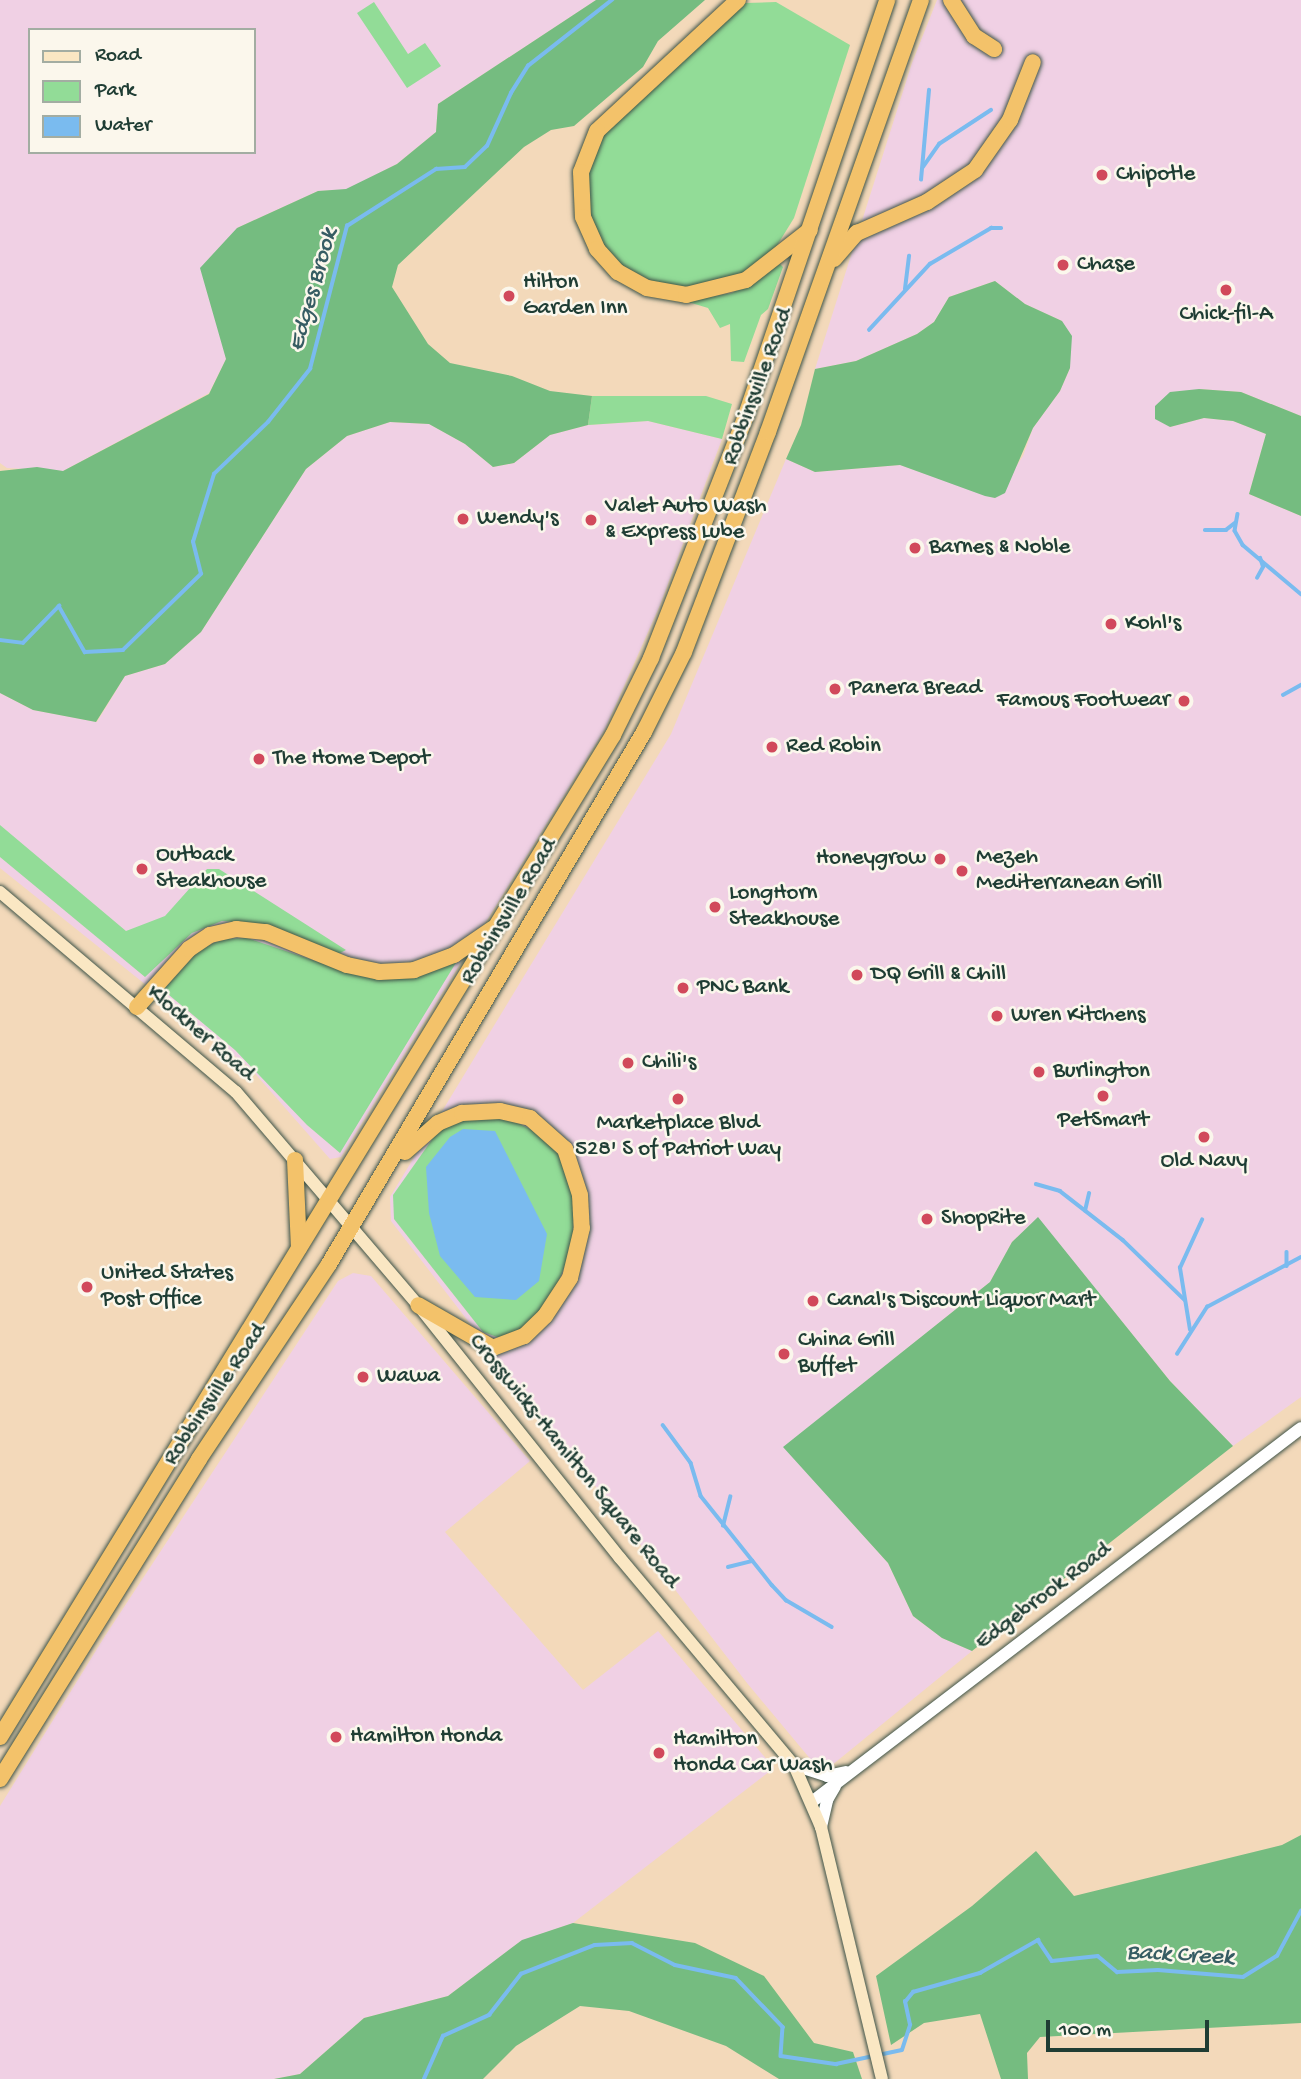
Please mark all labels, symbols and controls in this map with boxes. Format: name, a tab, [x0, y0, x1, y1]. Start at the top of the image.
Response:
legend	[28, 28, 256, 154]
text: Road	[95, 44, 141, 69]
text: Park	[95, 79, 135, 104]
text: Water	[95, 114, 151, 139]
place label: Chipotle	[1116, 161, 1195, 189]
marker: Chipotle	[1094, 167, 1110, 183]
water label: Edges Brook	[283, 225, 345, 355]
place label: Chase	[1077, 251, 1135, 279]
marker: Chase	[1055, 257, 1071, 273]
place label: Hilton Garden Inn	[523, 269, 628, 323]
marker: Chick-fil-A	[1218, 282, 1234, 298]
marker: Hilton Garden Inn	[501, 288, 517, 304]
place label: Chick-fil-A	[1180, 301, 1272, 329]
street label: Robbinsville Road	[718, 305, 800, 469]
place label: Valet Auto Wash & Express Lube	[605, 493, 767, 547]
place label: Wendy's	[477, 505, 558, 533]
marker: Wendy's	[455, 511, 471, 527]
marker: Valet Auto Wash & Express Lube	[583, 512, 599, 528]
place label: Barnes & Noble	[929, 534, 1070, 562]
marker: Barnes & Noble	[907, 540, 923, 556]
place label: Kohl's	[1125, 610, 1181, 638]
marker: Kohl's	[1103, 616, 1119, 632]
place label: Panera Bread	[849, 675, 982, 703]
marker: Panera Bread	[827, 681, 843, 697]
place label: Famous Footwear	[997, 687, 1170, 715]
marker: Famous Footwear	[1176, 693, 1192, 709]
place label: Red Robin	[786, 733, 881, 761]
marker: Red Robin	[764, 739, 780, 755]
place label: The Home Depot	[273, 745, 430, 773]
marker: The Home Depot	[251, 751, 267, 767]
street label: Robbinsville Road	[456, 834, 564, 990]
place label: Outback Steakhouse	[156, 842, 266, 896]
place label: Mezeh Mediterranean Grill	[976, 844, 1162, 898]
place label: Honeygrow	[816, 845, 926, 873]
marker: Honeygrow	[932, 851, 948, 867]
marker: Outback Steakhouse	[134, 861, 150, 877]
marker: Mezeh Mediterranean Grill	[954, 863, 970, 879]
place label: LongHorn Steakhouse	[729, 880, 839, 934]
marker: LongHorn Steakhouse	[707, 899, 723, 915]
place label: DQ Grill & Chill	[871, 961, 1006, 989]
marker: DQ Grill & Chill	[849, 967, 865, 983]
place label: PNC Bank	[697, 974, 788, 1002]
street label: Klockner Road	[140, 980, 260, 1088]
marker: PNC Bank	[675, 980, 691, 996]
place label: Wren Kitchens	[1011, 1002, 1145, 1030]
marker: Wren Kitchens	[989, 1008, 1005, 1024]
place label: Chili's	[642, 1049, 696, 1077]
marker: Chili's	[620, 1055, 636, 1071]
place label: Burlington	[1053, 1058, 1150, 1086]
marker: Burlington	[1031, 1064, 1047, 1080]
marker: PetSmart	[1095, 1088, 1111, 1104]
marker: Marketplace Blvd 528' S of Patriot Way	[670, 1091, 686, 1107]
place label: PetSmart	[1057, 1107, 1149, 1135]
place label: Marketplace Blvd 528' S of Patriot Way	[575, 1110, 781, 1164]
marker: Old Navy	[1196, 1129, 1212, 1145]
place label: Old Navy	[1160, 1148, 1248, 1176]
place label: ShopRite	[941, 1205, 1026, 1233]
marker: ShopRite	[919, 1211, 935, 1227]
place label: United States Post Office	[101, 1260, 233, 1314]
marker: United States Post Office	[79, 1279, 95, 1295]
place label: Canal's Discount Liquor Mart	[827, 1287, 1095, 1315]
marker: Canal's Discount Liquor Mart	[805, 1293, 821, 1309]
street label: Robbinsville Road	[158, 1319, 274, 1471]
place label: China Grill Buffet	[798, 1327, 895, 1381]
street label: Crosswicks-Hamilton Square Road	[462, 1329, 684, 1595]
marker: China Grill Buffet	[776, 1346, 792, 1362]
place label: Wawa	[377, 1363, 440, 1391]
marker: Wawa	[355, 1369, 371, 1385]
street label: Edgebrook Road	[971, 1537, 1117, 1657]
place label: Hamilton Honda	[350, 1723, 502, 1751]
place label: Hamilton Honda Car Wash	[673, 1726, 833, 1780]
marker: Hamilton Honda	[328, 1729, 344, 1745]
marker: Hamilton Honda Car Wash	[651, 1745, 667, 1761]
water label: Back Creek	[1126, 1939, 1234, 1973]
scale bar	[1049, 2006, 1212, 2050]
text: 100 m	[1059, 2019, 1111, 2044]

